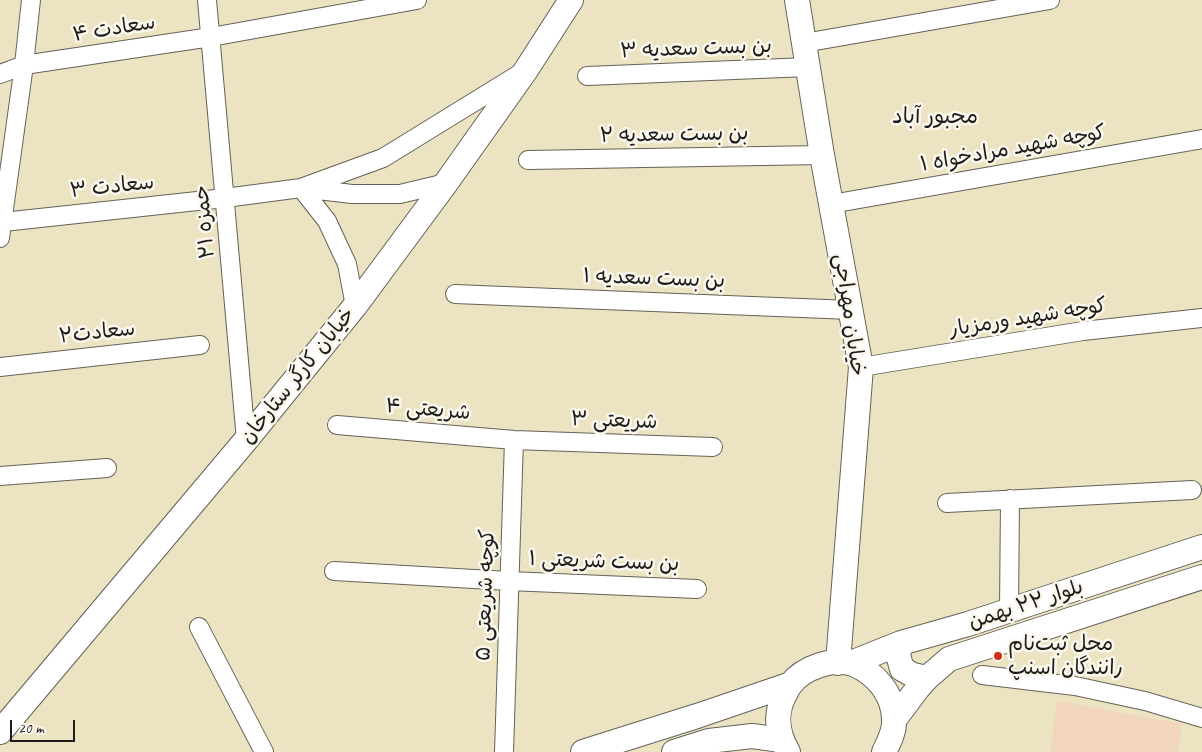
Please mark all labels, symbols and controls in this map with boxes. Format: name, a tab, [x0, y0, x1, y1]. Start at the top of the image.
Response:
street label: سعادت ۴	[71, 10, 157, 48]
street label: بن بست سعدیه ۳	[620, 34, 772, 64]
district label: مجبور آباد	[892, 104, 978, 130]
street label: ۱ کوچه شهید مرادخواه	[918, 120, 1108, 178]
street label: بن بست سعدیه ۲	[599, 121, 749, 149]
street label: سعادت ۳	[69, 170, 155, 204]
street label: حمزه ۲۱	[189, 184, 221, 260]
street label: خیابان مهراجی	[828, 252, 870, 378]
street label: بن بست سعدیه ۱	[582, 264, 726, 294]
street label: کوچه شهید ورمزیار	[948, 293, 1108, 343]
street label: خیابان کارگر ستارخان	[235, 303, 361, 449]
street label: سعادت۲	[58, 316, 136, 350]
street label: شریعتی ۴	[384, 394, 472, 426]
street label: شریعتی ۳	[570, 407, 658, 435]
street label: ۵ کوچه شریعتی	[471, 529, 501, 661]
street label: بن بست شریعتی ۱	[528, 547, 680, 577]
street label: بلوار ۲۲ بهمن	[965, 575, 1087, 635]
place label: محل ثبت‌نام رانندگان اسنپ	[1008, 631, 1123, 681]
marker: محل ثبت‌نام رانندگان اسنپ	[992, 650, 1004, 662]
scale bar	[12, 710, 78, 742]
text: 20 m	[18, 719, 44, 738]

